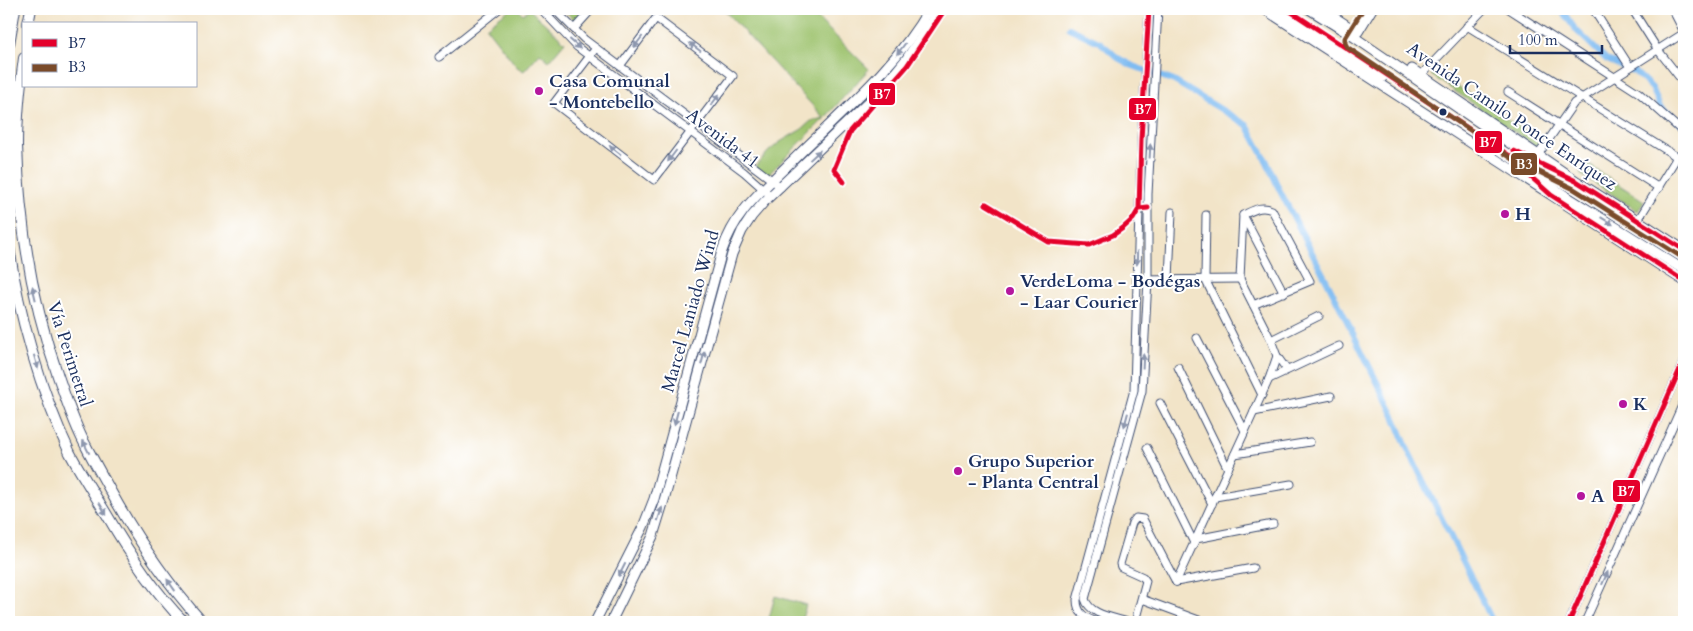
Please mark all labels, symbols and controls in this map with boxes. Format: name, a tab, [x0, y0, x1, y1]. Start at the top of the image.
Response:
legend	[22, 22, 198, 88]
scale bar	[1510, 22, 1603, 54]
text: 100 m	[1518, 30, 1558, 50]
text: B7	[68, 33, 86, 53]
one-way arrow	[633, 35, 643, 49]
street label: Avenida Camilo Ponce Enríquez	[1401, 36, 1622, 196]
one-way arrow	[568, 38, 581, 49]
one-way arrow	[688, 42, 702, 52]
one-way arrow	[896, 42, 906, 56]
text: B3	[68, 57, 86, 77]
place label: Casa Comunal - Montebello	[549, 69, 670, 115]
line badge: B7	[868, 82, 896, 106]
marker: Casa Comunal - Montebello	[533, 85, 545, 97]
text: B7	[873, 85, 891, 104]
one-way arrow	[710, 93, 720, 107]
line badge: B7	[1128, 97, 1157, 121]
text: B7	[1134, 100, 1152, 119]
street label: Avenida 41	[681, 103, 765, 174]
unlabelled marker	[1438, 107, 1448, 117]
line badge: B7	[1474, 130, 1503, 154]
text: B7	[1479, 133, 1497, 152]
one-way arrow	[1147, 142, 1155, 158]
one-way arrow	[609, 145, 622, 156]
one-way arrow	[667, 149, 678, 162]
one-way arrow	[808, 149, 820, 161]
line badge: B3	[1510, 152, 1538, 176]
text: B3	[1515, 155, 1533, 174]
place label: H	[1515, 202, 1531, 227]
marker: H	[1499, 208, 1511, 220]
one-way arrow	[1600, 216, 1613, 226]
street label: Marcel Laniado Wind	[655, 227, 726, 395]
one-way arrow	[1133, 250, 1141, 266]
place label: VerdeLoma - Bodégas - Laar Courier	[1020, 269, 1200, 315]
marker: VerdeLoma - Bodégas - Laar Courier	[1004, 285, 1016, 297]
one-way arrow	[30, 286, 38, 301]
street label: Vía Perimetral	[41, 298, 98, 410]
one-way arrow	[700, 350, 708, 365]
one-way arrow	[1140, 353, 1148, 369]
one-way arrow	[32, 355, 40, 370]
place label: K	[1633, 392, 1648, 417]
marker: K	[1617, 398, 1629, 410]
one-way arrow	[672, 410, 680, 425]
one-way arrow	[1122, 412, 1130, 427]
one-way arrow	[82, 440, 90, 454]
place label: Grupo Superior - Planta Central	[968, 449, 1099, 495]
marker: Grupo Superior - Planta Central	[952, 465, 964, 477]
line badge: B7	[1612, 479, 1641, 503]
text: B7	[1617, 482, 1635, 501]
place label: A	[1591, 484, 1605, 509]
marker: A	[1575, 490, 1587, 502]
one-way arrow	[99, 503, 108, 516]
one-way arrow	[656, 506, 664, 521]
one-way arrow	[618, 563, 626, 578]
one-way arrow	[1602, 571, 1610, 585]
one-way arrow	[166, 578, 176, 592]

